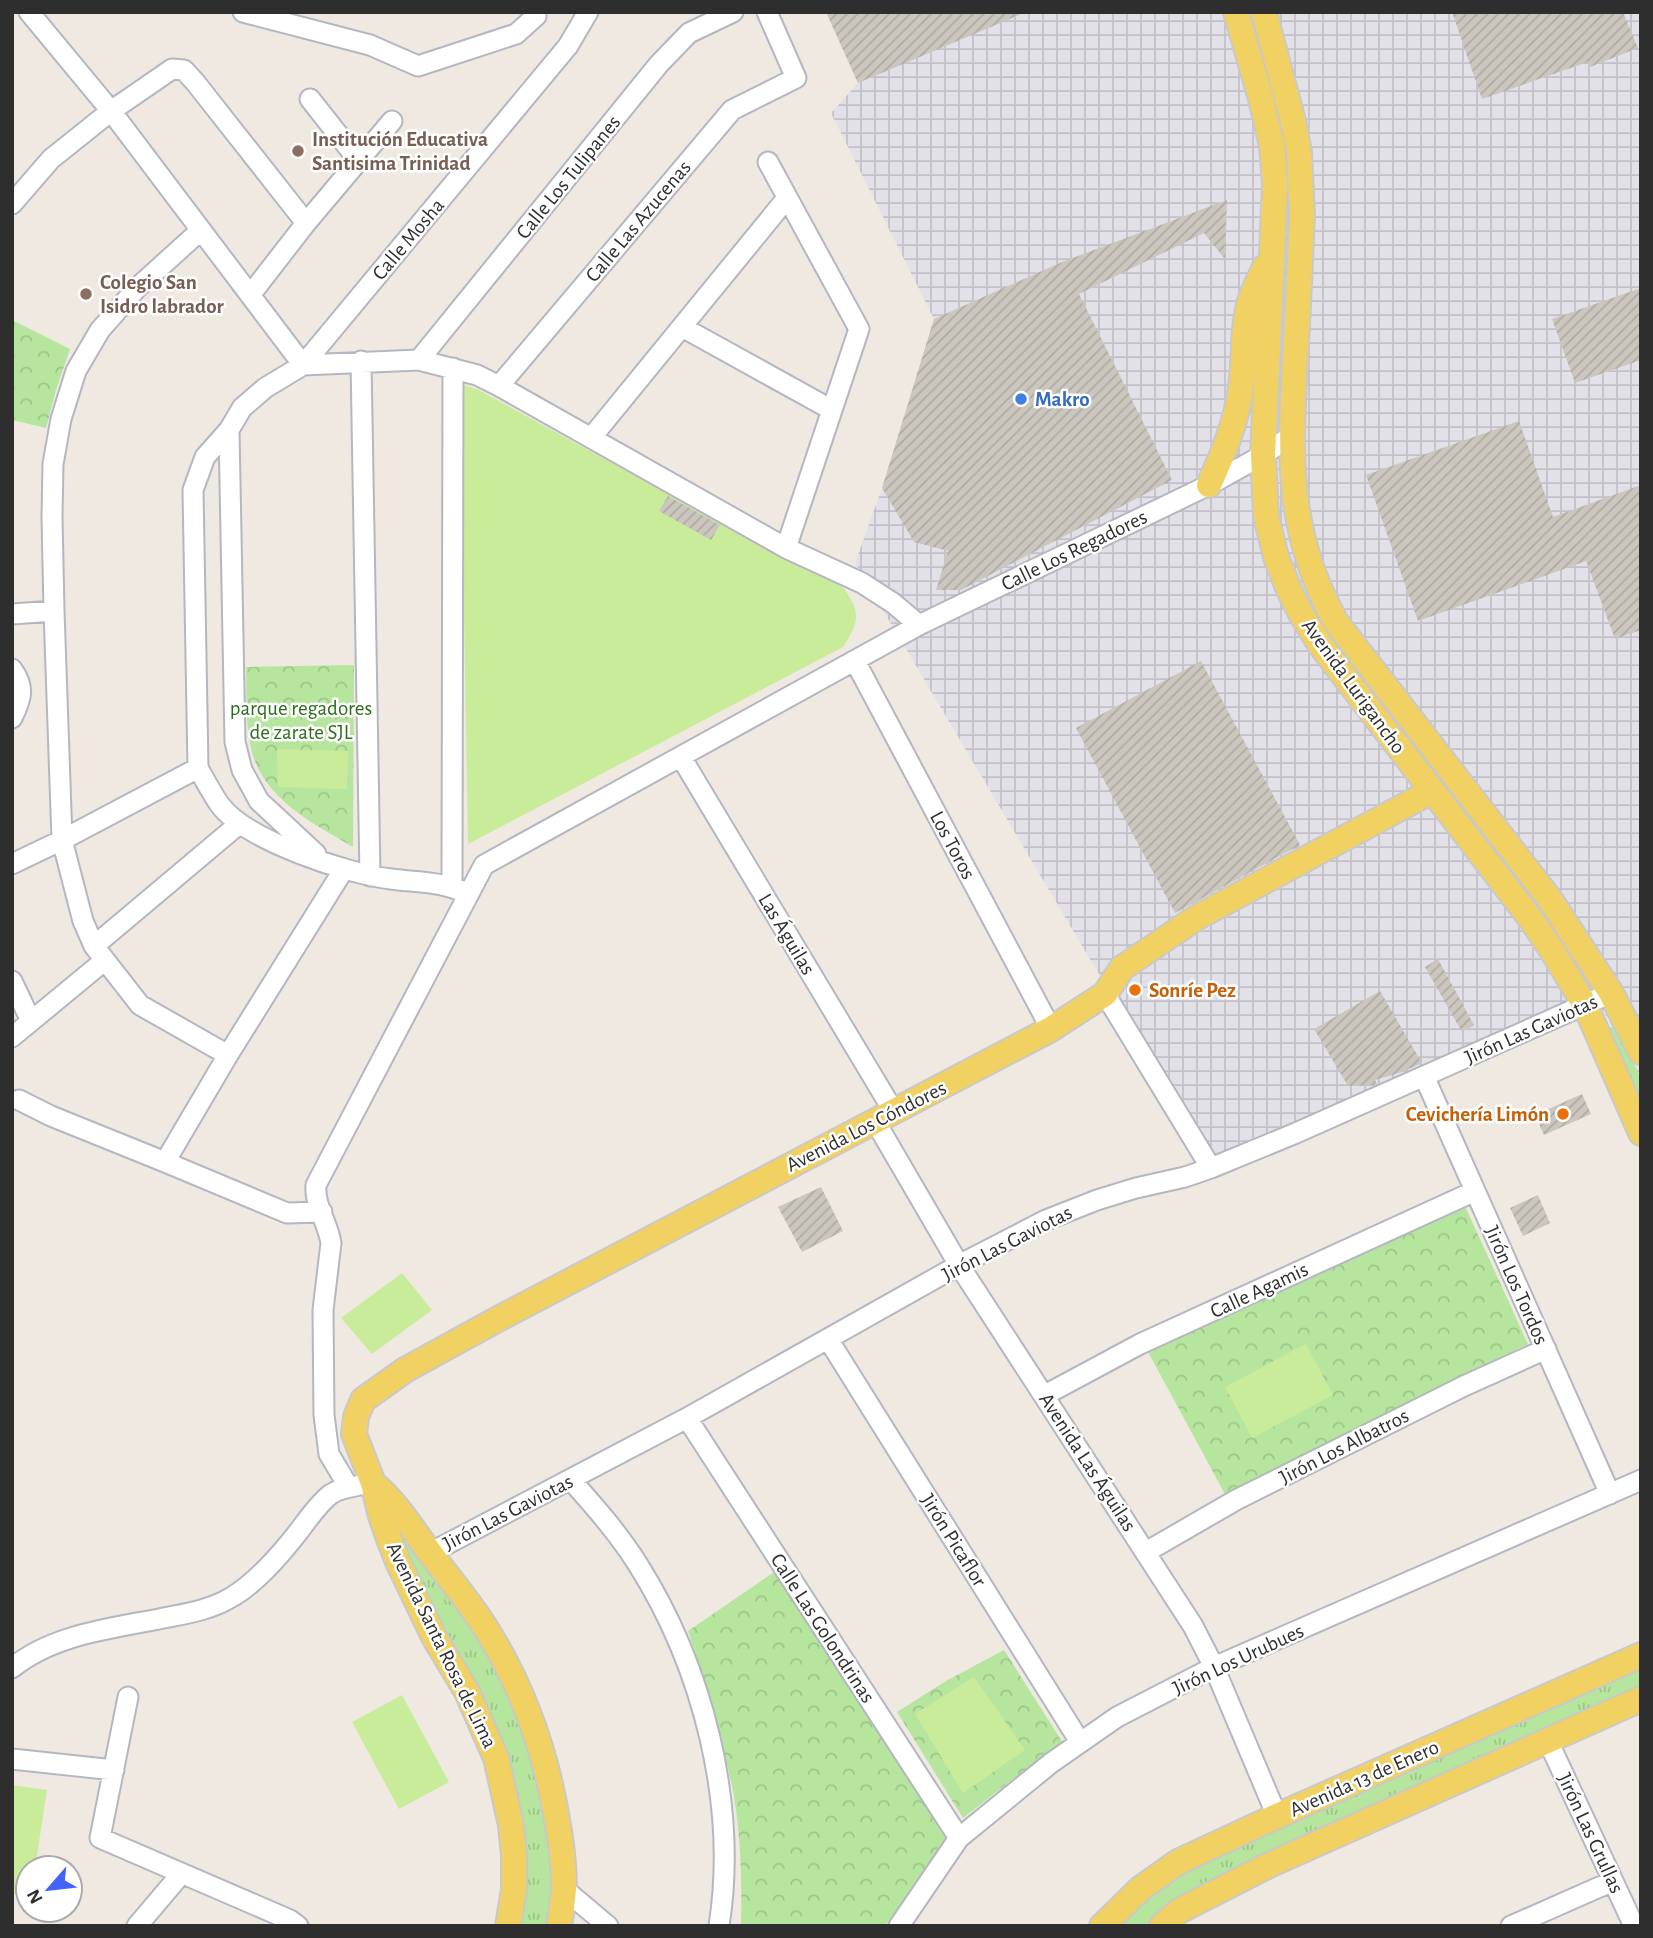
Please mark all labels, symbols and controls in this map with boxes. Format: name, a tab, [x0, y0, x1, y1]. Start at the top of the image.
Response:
street label: Calle Los Tulipanes	[512, 112, 624, 243]
place label: Institución Educativa Santisima Trinidad	[312, 129, 488, 174]
marker: Institución Educativa Santisima Trinidad	[290, 143, 306, 159]
street label: Calle Las Azucenas	[582, 157, 695, 286]
street label: Calle Mosha	[369, 194, 448, 284]
place label: Colegio San Isidro labrador	[100, 272, 224, 317]
marker: Colegio San Isidro labrador	[78, 286, 94, 302]
place label: Makro	[1035, 389, 1090, 410]
marker: Makro	[1013, 391, 1029, 407]
street label: Calle Los Regadores	[998, 506, 1150, 595]
street label: Avenida Lurigancho	[1298, 615, 1409, 757]
park label: parque regadores de zarate SJL	[230, 698, 372, 743]
street label: Los Toros	[926, 808, 979, 883]
street label: Las Águilas	[754, 889, 821, 978]
place label: Sonríe Pez	[1149, 980, 1236, 1001]
marker: Sonríe Pez	[1127, 982, 1143, 998]
street label: Jirón Las Gaviotas	[1462, 991, 1601, 1068]
street label: Avenida Los Cóndores	[783, 1077, 950, 1176]
place label: Cevichería Limón	[1406, 1104, 1549, 1125]
marker: Cevichería Limón	[1555, 1106, 1571, 1122]
street label: Jirón Las Gaviotas	[939, 1202, 1076, 1285]
street label: Jirón Los Tordos	[1481, 1223, 1552, 1348]
street label: Calle Agamis	[1207, 1259, 1311, 1322]
street label: Avenida Las Águilas	[1035, 1388, 1142, 1535]
street label: Jirón Los Albatros	[1276, 1405, 1412, 1488]
street label: Jirón Las Gaviotas	[440, 1471, 577, 1554]
street label: Jirón Picaflor	[917, 1490, 990, 1591]
street label: Avenida Santa Rosa de Lima	[383, 1539, 501, 1752]
street label: Calle Las Golondrinas	[767, 1550, 879, 1707]
street label: Jirón Los Urubues	[1169, 1620, 1307, 1699]
street label: Avenida 13 de Enero	[1286, 1736, 1442, 1821]
street label: Jirón Las Grullas	[1554, 1770, 1628, 1897]
north arrow	[14, 1854, 84, 1924]
text: N	[24, 1886, 47, 1907]

